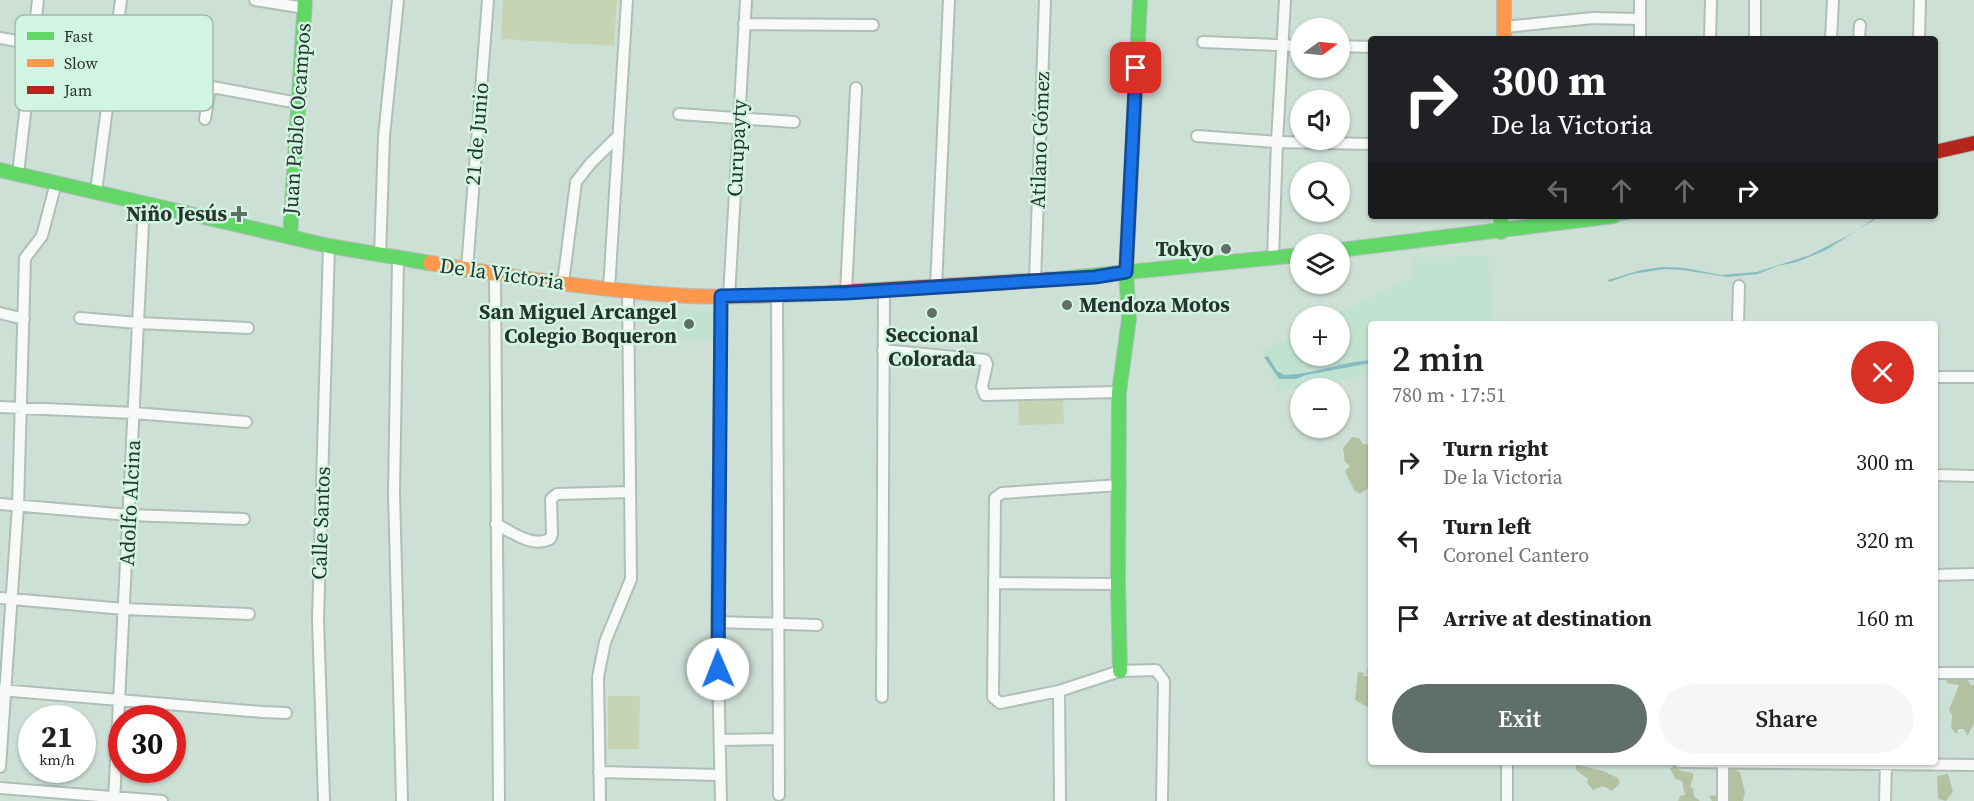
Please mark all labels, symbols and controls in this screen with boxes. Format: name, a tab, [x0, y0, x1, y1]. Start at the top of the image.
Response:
legend	[15, 15, 213, 111]
north arrow	[1290, 18, 1350, 78]
map controls	[1290, 18, 1350, 438]
street label: Juan Pablo Ocampos	[275, 22, 318, 217]
text: Fast	[64, 25, 94, 47]
pin	[1110, 42, 1161, 93]
icon: arrive	[1119, 51, 1152, 84]
text: 300 m	[1491, 51, 1606, 109]
text: Slow	[64, 52, 99, 74]
icon: right	[1392, 60, 1470, 138]
street label: Atilano Gómez	[1023, 70, 1056, 209]
text: Jam	[63, 79, 92, 101]
street label: 21 de Junio	[458, 81, 495, 187]
button: sound	[1290, 90, 1350, 150]
street label: Curupayty	[719, 98, 754, 197]
text: De la Victoria	[1491, 106, 1653, 143]
button: search	[1290, 162, 1350, 222]
icon: left	[1542, 174, 1575, 207]
icon: ahead	[1605, 174, 1638, 207]
icon: ahead	[1668, 174, 1701, 207]
icon: right	[1731, 174, 1764, 207]
place label: Niño Jesús	[126, 199, 227, 228]
marker: Niño Jesús	[232, 207, 246, 221]
place label: Tokyo	[1155, 234, 1214, 263]
button: layers	[1290, 234, 1350, 294]
marker: Tokyo	[1219, 242, 1233, 256]
street label: De la Victoria	[438, 250, 567, 297]
place label: Mendoza Motos	[1079, 290, 1230, 319]
place label: San Miguel Arcangel Colegio Boqueron	[479, 297, 677, 350]
marker: Mendoza Motos	[1060, 298, 1074, 312]
marker: Seccional Colorada	[925, 306, 939, 320]
button: +	[1290, 306, 1350, 366]
marker: San Miguel Arcangel Colegio Boqueron	[682, 317, 696, 331]
place label: Seccional Colorada	[886, 320, 979, 373]
text: 2 min	[1392, 334, 1484, 383]
button: close	[1851, 341, 1914, 404]
button: −	[1290, 378, 1350, 438]
text: 780 m · 17:51	[1392, 381, 1506, 409]
text: Turn right	[1443, 433, 1548, 463]
street label: Adolfo Alcina	[112, 439, 147, 567]
icon: right	[1392, 446, 1425, 479]
text: 300 m	[1856, 447, 1914, 477]
text: De la Victoria	[1443, 463, 1563, 491]
street label: Calle Santos	[304, 466, 337, 580]
text: Turn left	[1443, 511, 1531, 541]
icon: left	[1392, 524, 1425, 557]
text: 320 m	[1856, 525, 1914, 555]
text: Coronel Cantero	[1443, 541, 1589, 569]
icon: arrive	[1392, 602, 1425, 635]
text: Arrive at destination	[1443, 603, 1652, 633]
text: 160 m	[1856, 603, 1914, 633]
position arrow	[686, 637, 750, 701]
button: Exit	[1392, 684, 1647, 753]
button: Share	[1659, 684, 1914, 753]
speed limit sign: 30	[108, 705, 186, 783]
text: 21	[41, 716, 73, 757]
text: km/h	[39, 749, 75, 770]

